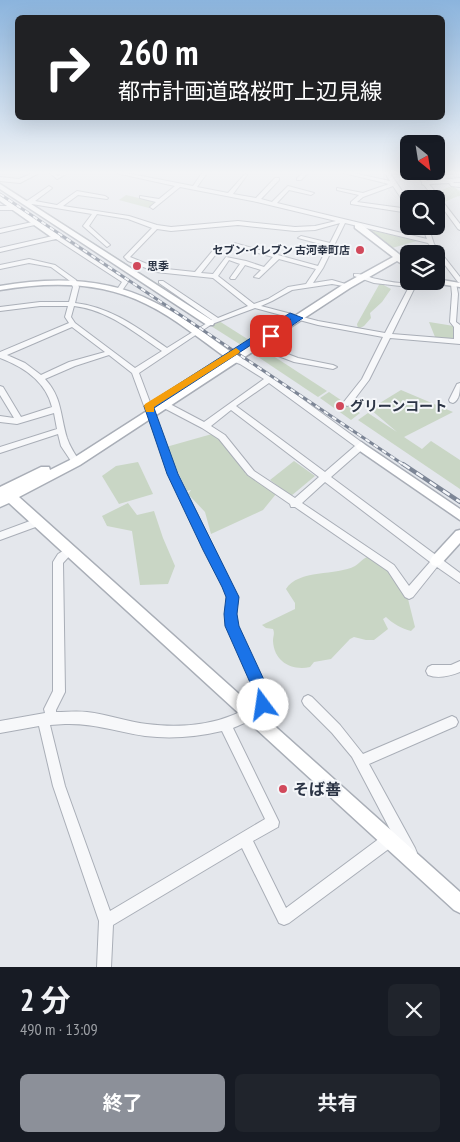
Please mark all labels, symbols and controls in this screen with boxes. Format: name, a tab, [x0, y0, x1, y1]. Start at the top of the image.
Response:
text: 260 m	[118, 29, 199, 75]
icon: right	[35, 35, 100, 100]
text: 都市計画道路桜町上辺見線	[118, 77, 382, 105]
north arrow	[400, 135, 445, 180]
map controls	[400, 135, 445, 290]
button: search	[400, 190, 445, 235]
place label: セブン-イレブン 古河幸町店	[212, 243, 350, 257]
marker: セブン-イレブン 古河幸町店	[354, 244, 366, 256]
button: layers	[400, 245, 445, 290]
place label: 思季	[147, 259, 169, 273]
marker: 思季	[131, 260, 143, 272]
pin	[250, 315, 292, 357]
icon: arrive	[257, 322, 285, 350]
place label: グリーンコート	[350, 397, 447, 415]
marker: グリーンコート	[334, 400, 346, 412]
position arrow	[236, 678, 288, 730]
place label: そば善	[293, 779, 341, 799]
marker: そば善	[277, 783, 289, 795]
text: 2 分	[20, 980, 71, 1019]
button: close	[388, 984, 440, 1036]
text: 490 m · 13:09	[20, 1019, 98, 1039]
button: 終了	[20, 1074, 225, 1132]
button: 共有	[235, 1074, 440, 1132]

